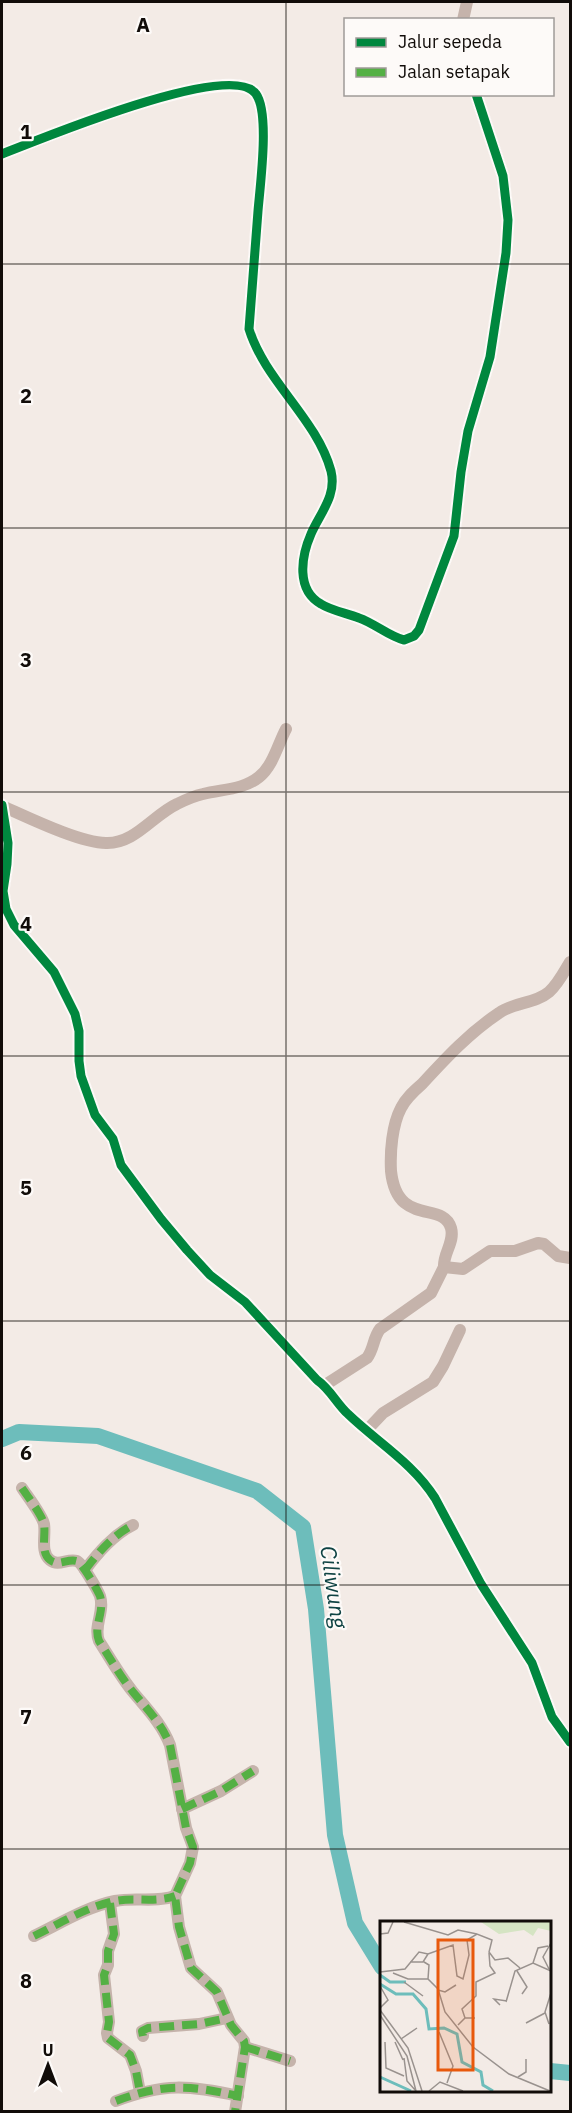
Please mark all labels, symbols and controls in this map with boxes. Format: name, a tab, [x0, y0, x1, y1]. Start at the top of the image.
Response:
text: A	[136, 11, 150, 38]
legend	[344, 18, 554, 96]
text: Jalur sepeda	[398, 30, 502, 53]
text: Jalan setapak	[398, 60, 510, 83]
text: 1	[20, 118, 32, 145]
text: 2	[20, 382, 32, 409]
text: 3	[20, 646, 32, 673]
text: 4	[20, 910, 32, 937]
text: 5	[20, 1174, 32, 1201]
text: 6	[20, 1439, 32, 1466]
water label: Ciliwung	[314, 1544, 355, 1631]
text: 7	[20, 1703, 32, 1730]
inset map	[380, 1921, 551, 2092]
text: 8	[20, 1967, 32, 1994]
north arrow	[18, 2035, 78, 2095]
text: U	[42, 2040, 54, 2060]

